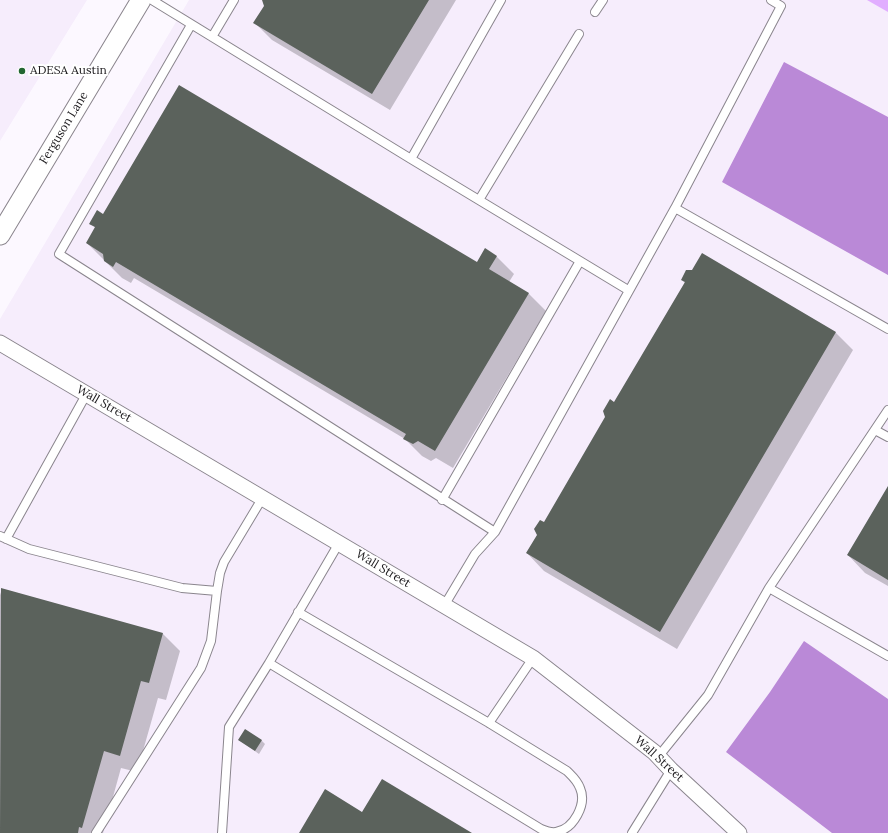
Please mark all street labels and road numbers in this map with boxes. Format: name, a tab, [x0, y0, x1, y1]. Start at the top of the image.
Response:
street label: Ferguson Lane	[37, 89, 91, 167]
street label: Wall Street	[74, 382, 134, 426]
street label: Wall Street	[353, 547, 413, 591]
street label: Wall Street	[631, 733, 687, 785]

